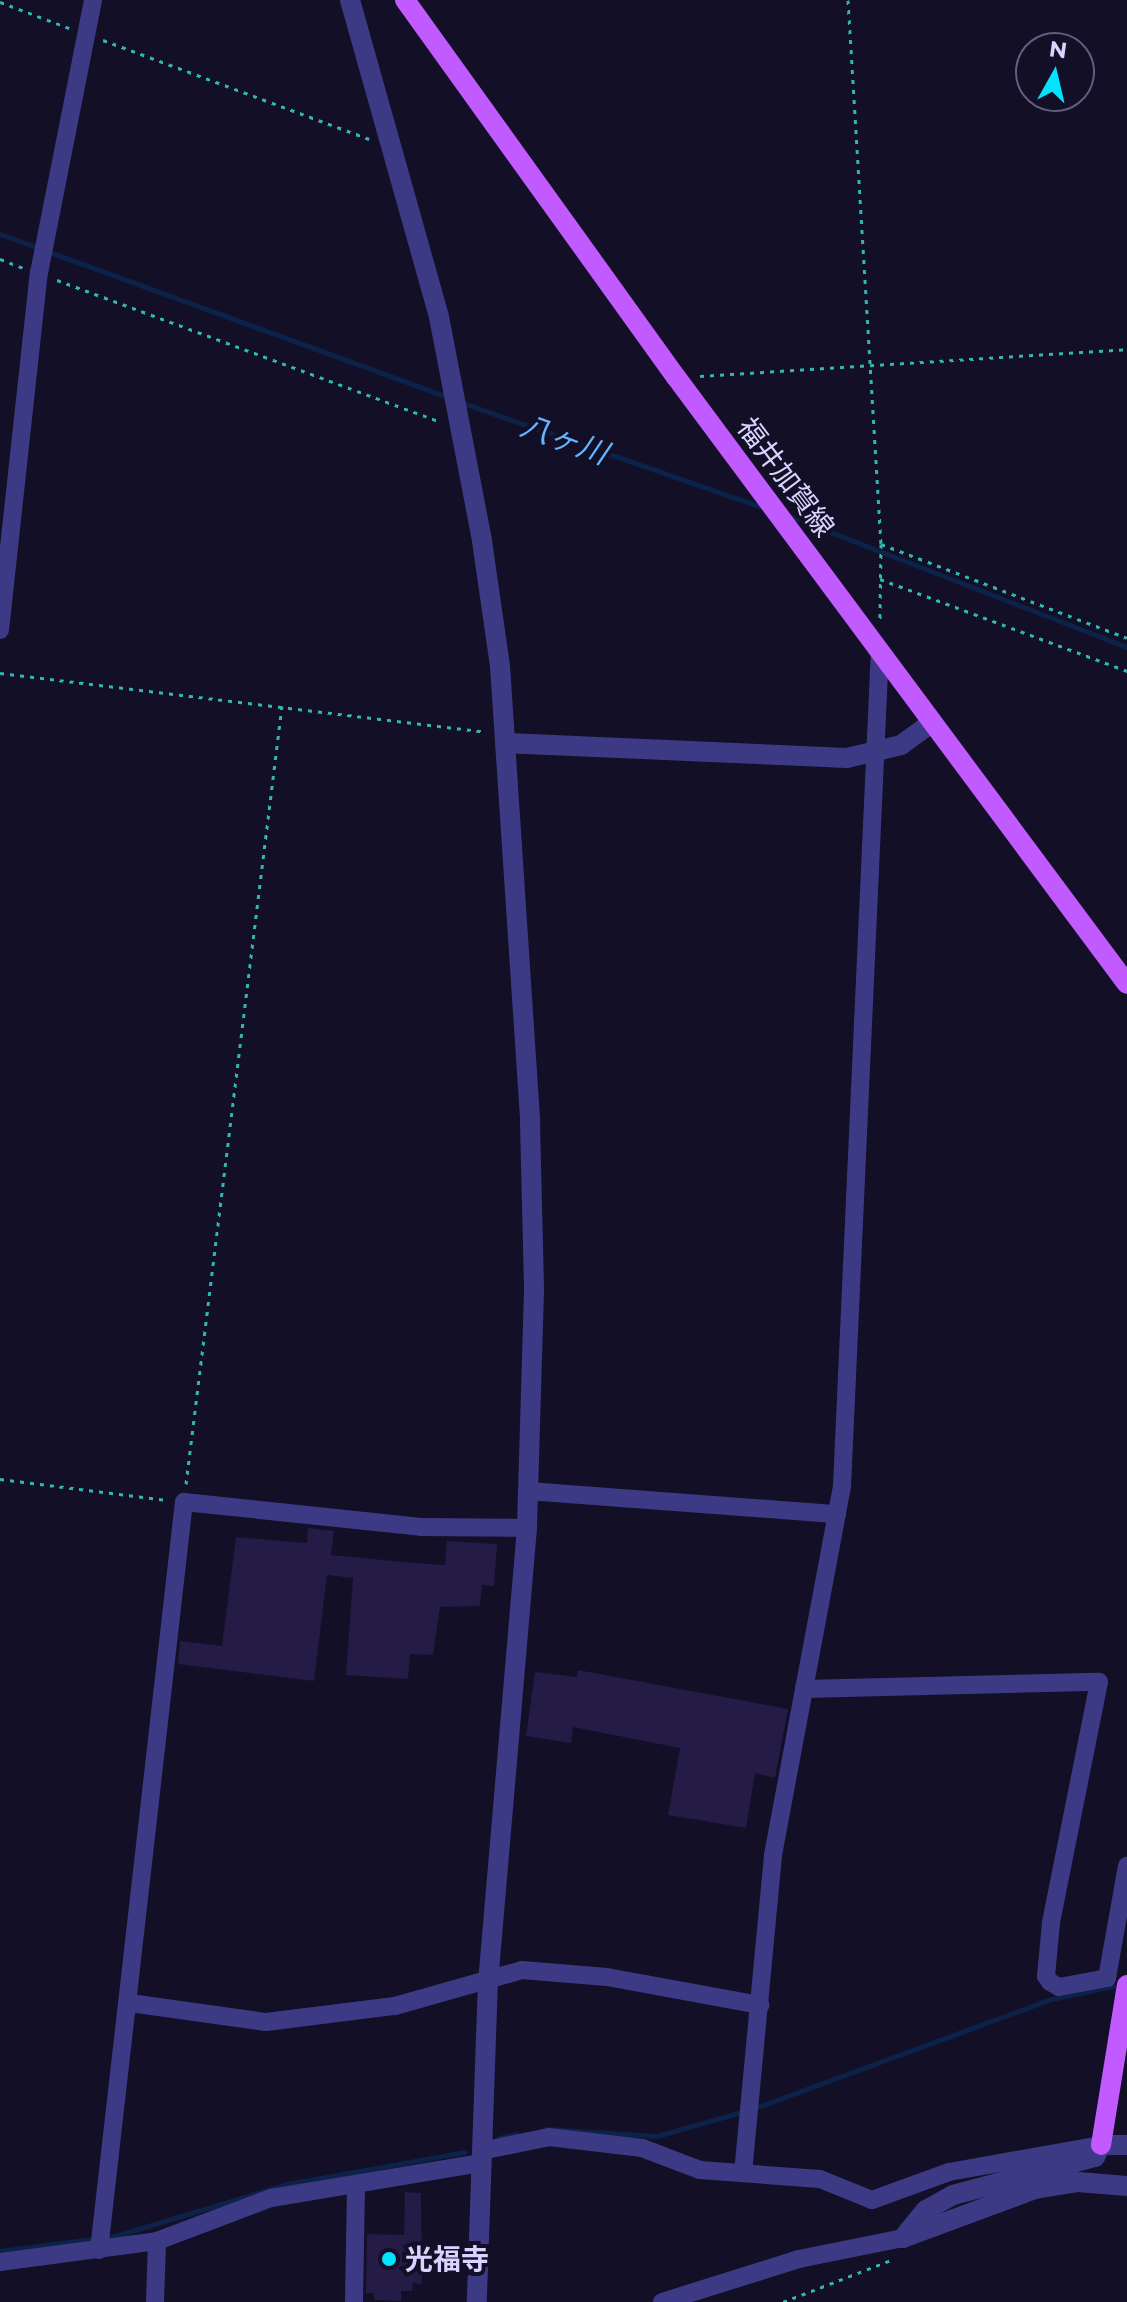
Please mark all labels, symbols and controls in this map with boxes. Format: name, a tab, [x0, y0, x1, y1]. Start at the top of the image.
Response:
north arrow	[1015, 32, 1095, 112]
text: N	[1047, 35, 1069, 64]
water label: 八ヶ川	[516, 408, 612, 472]
street label: 福井加賀線	[730, 411, 842, 543]
place label: 光福寺	[405, 2242, 489, 2276]
marker: 光福寺	[380, 2250, 398, 2268]

